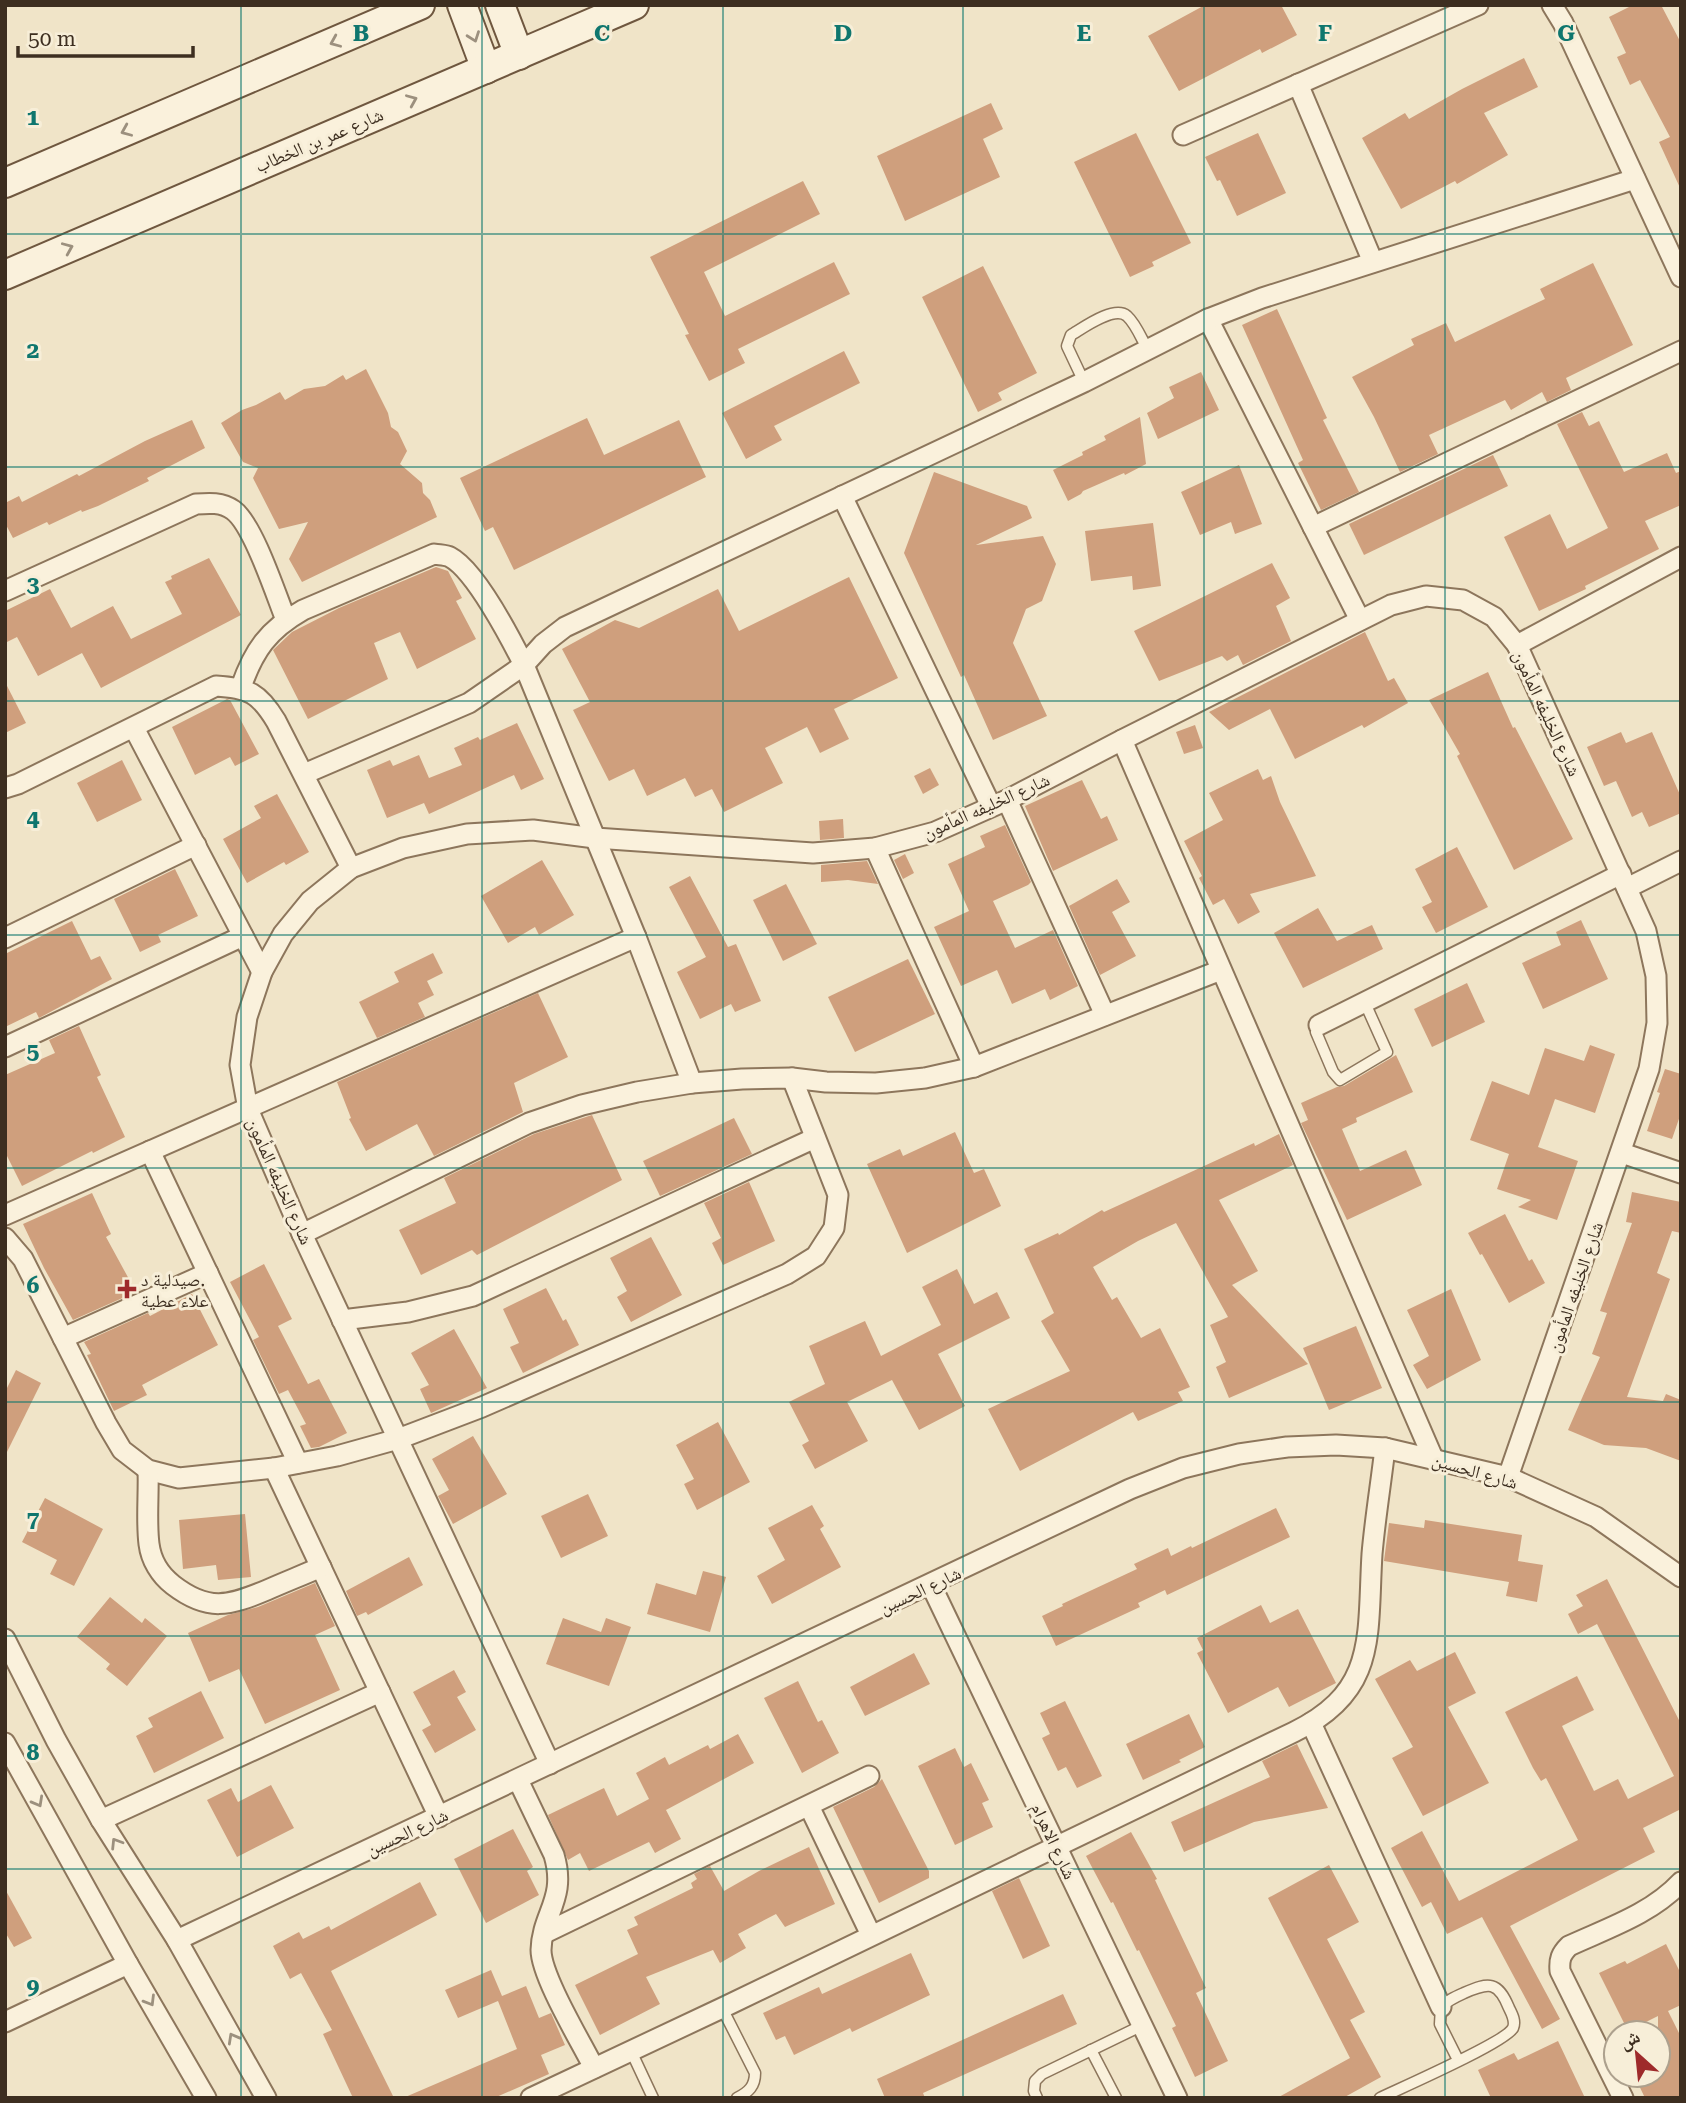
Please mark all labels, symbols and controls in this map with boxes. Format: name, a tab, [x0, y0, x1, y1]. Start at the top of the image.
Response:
scale bar	[18, 14, 192, 58]
text: B	[353, 20, 369, 47]
text: C	[594, 20, 610, 47]
text: D	[834, 20, 852, 47]
text: E	[1077, 20, 1091, 47]
text: F	[1318, 20, 1332, 47]
text: G	[1557, 20, 1575, 47]
text: 50 m	[28, 27, 76, 51]
one-way arrow	[466, 31, 480, 43]
one-way arrow	[330, 34, 342, 48]
one-way arrow	[405, 95, 417, 109]
text: 1	[27, 104, 40, 131]
street label: شارع عمر بن الخطاب	[252, 104, 387, 177]
one-way arrow	[121, 123, 133, 137]
one-way arrow	[61, 243, 73, 257]
text: 2	[27, 337, 39, 364]
text: 3	[27, 571, 40, 598]
street label: شارع الخليفه المأمون	[1508, 647, 1585, 780]
street label: شارع الخليفه المأمون	[919, 769, 1053, 844]
text: 4	[27, 805, 40, 832]
text: 5	[27, 1038, 40, 1065]
street label: شارع الخليفه المأمون	[242, 1114, 317, 1248]
street label: شارع الخليفه المأمون	[1543, 1219, 1608, 1355]
place label: صيدلية د. علاء عطية	[141, 1269, 209, 1311]
text: 6	[27, 1272, 40, 1299]
marker: صيدلية د. علاء عطية	[119, 1281, 135, 1297]
street label: شارع الحسين	[1430, 1449, 1520, 1494]
text: 7	[27, 1506, 40, 1533]
street label: شارع الحسين	[876, 1562, 965, 1619]
text: 8	[27, 1739, 40, 1766]
one-way arrow	[30, 1795, 43, 1808]
street label: شارع الاهرام	[1025, 1799, 1081, 1883]
street label: شارع الحسين	[363, 1804, 452, 1861]
one-way arrow	[111, 1838, 124, 1851]
text: 9	[27, 1973, 40, 2000]
one-way arrow	[142, 1993, 155, 2006]
north arrow	[1602, 2019, 1672, 2089]
text: ش	[1615, 2024, 1644, 2054]
one-way arrow	[228, 2033, 241, 2045]

